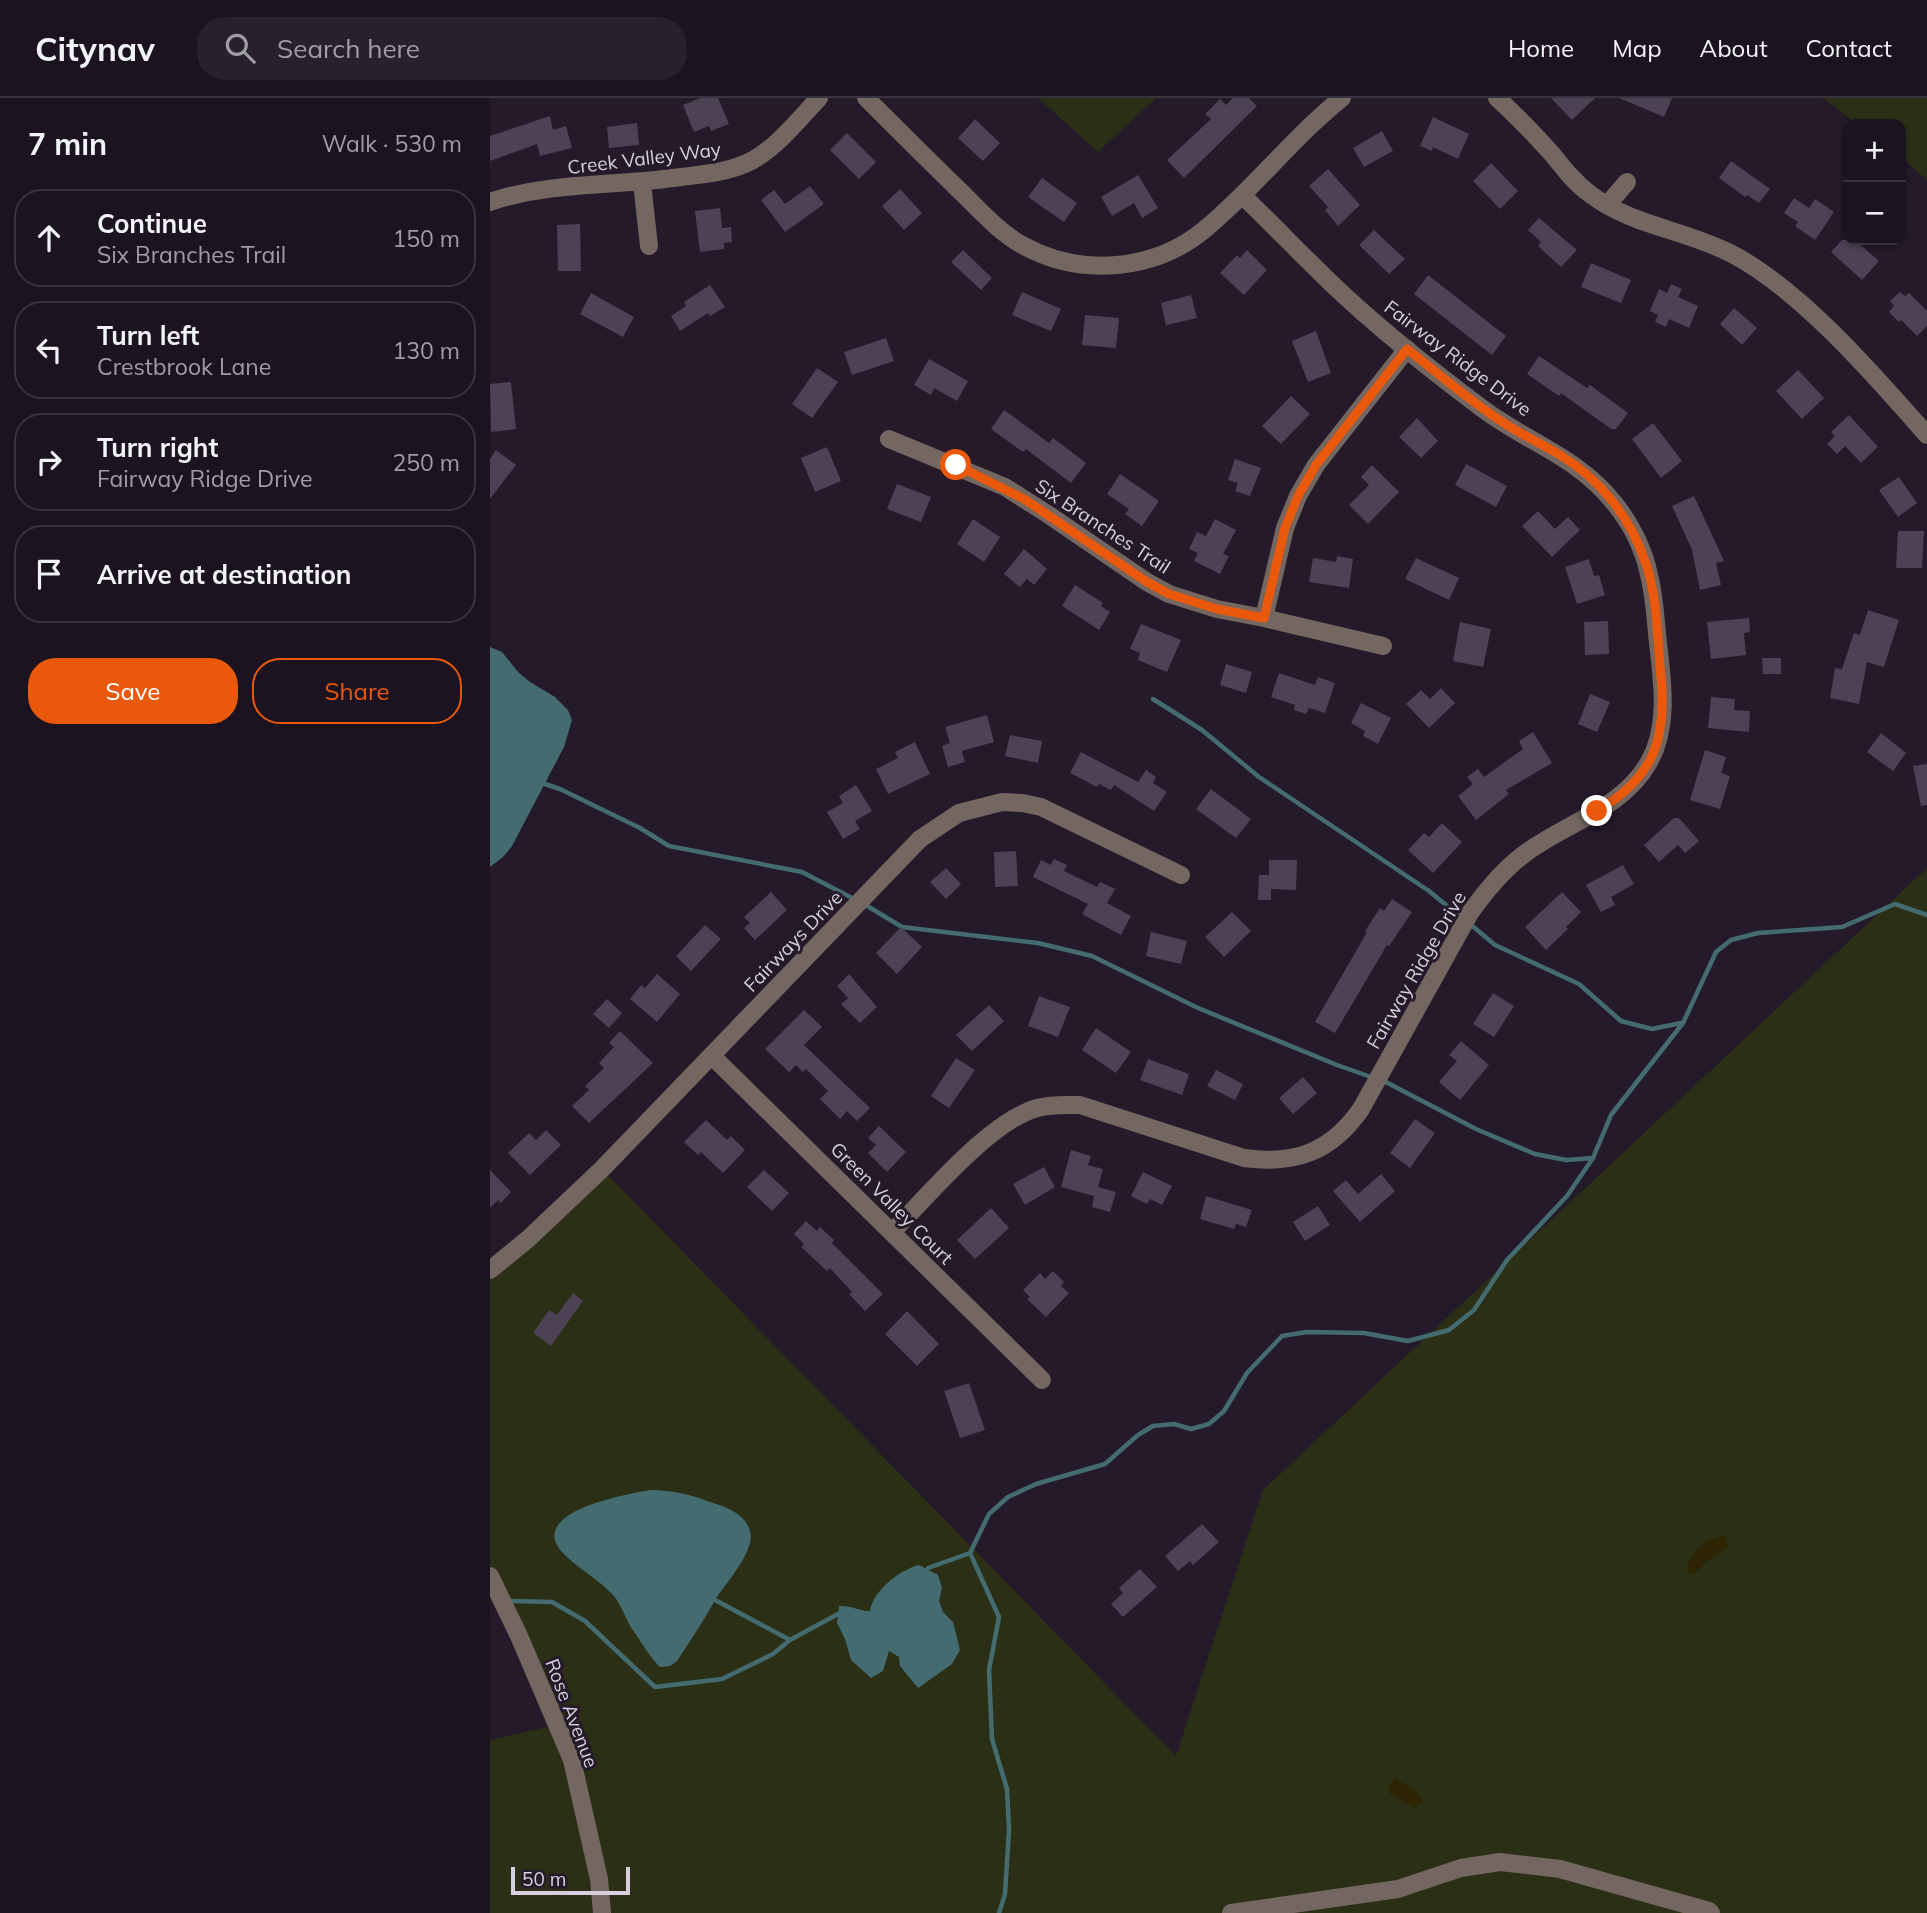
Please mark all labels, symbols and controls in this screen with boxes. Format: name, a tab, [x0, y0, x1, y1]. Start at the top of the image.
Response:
search box	[197, 17, 687, 80]
text: Citynav	[35, 28, 155, 69]
icon: search	[221, 29, 259, 67]
text: Search here	[277, 32, 420, 65]
text: Home	[1508, 33, 1574, 63]
text: Map	[1612, 33, 1662, 63]
text: About	[1700, 33, 1768, 63]
text: Contact	[1806, 33, 1892, 63]
map controls	[1843, 119, 1906, 245]
button: +	[1843, 119, 1906, 182]
text: 7 min	[28, 125, 107, 163]
text: Walk · 530 m	[322, 129, 462, 158]
street label: Creek Valley Way	[566, 137, 722, 179]
button: −	[1843, 182, 1906, 245]
text: Continue	[97, 207, 207, 240]
icon: ahead	[30, 219, 68, 257]
text: 150 m	[392, 224, 460, 253]
text: Six Branches Trail	[97, 240, 286, 269]
street label: Fairway Ridge Drive	[1380, 295, 1536, 421]
text: Turn left	[97, 319, 199, 352]
icon: left	[30, 331, 68, 369]
text: 130 m	[392, 336, 460, 365]
text: Crestbrook Lane	[97, 352, 271, 381]
text: Turn right	[97, 431, 218, 464]
icon: right	[30, 443, 68, 481]
text: 250 m	[392, 448, 460, 477]
route start	[940, 449, 971, 480]
text: Fairway Ridge Drive	[97, 464, 313, 493]
street label: Six Branches Trail	[1031, 473, 1175, 579]
icon: arrive	[30, 555, 68, 593]
text: Arrive at destination	[97, 558, 352, 591]
button: Save	[28, 658, 238, 724]
button: Share	[252, 658, 462, 724]
route end	[1581, 795, 1612, 826]
street label: Fairways Drive	[739, 885, 847, 997]
street label: Fairway Ridge Drive	[1361, 887, 1471, 1053]
street label: Green Valley Court	[826, 1137, 959, 1270]
street label: Rose Avenue	[540, 1655, 604, 1771]
scale bar	[511, 1864, 630, 1896]
text: 50 m	[522, 1867, 566, 1891]

